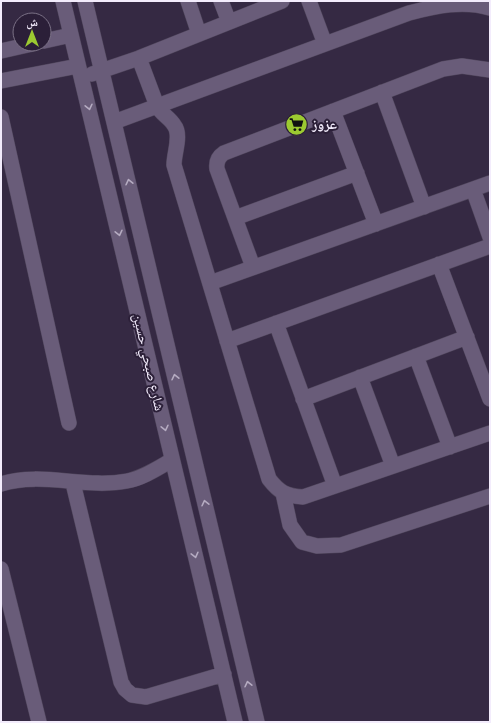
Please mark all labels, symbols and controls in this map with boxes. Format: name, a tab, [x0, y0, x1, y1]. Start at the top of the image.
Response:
north arrow	[12, 12, 52, 52]
text: ش	[26, 16, 38, 30]
one-way arrow	[84, 104, 92, 110]
supermarket icon: عزوز	[284, 111, 310, 137]
place label: عزوز	[311, 116, 337, 132]
one-way arrow	[125, 179, 133, 185]
one-way arrow	[114, 230, 122, 237]
street label: شارع صبحي حسين	[127, 312, 168, 413]
one-way arrow	[171, 373, 180, 380]
one-way arrow	[160, 425, 168, 431]
one-way arrow	[202, 500, 210, 506]
one-way arrow	[190, 551, 199, 558]
one-way arrow	[245, 681, 253, 687]

